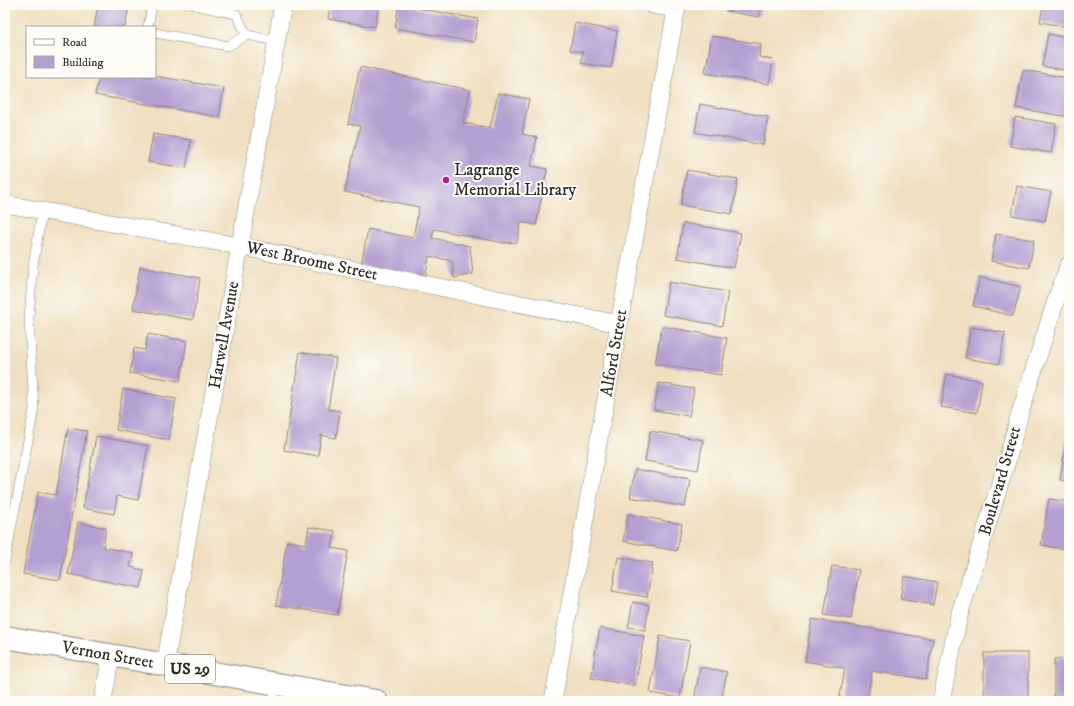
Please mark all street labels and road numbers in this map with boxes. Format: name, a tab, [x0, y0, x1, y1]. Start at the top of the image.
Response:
street label: West Broome Street	[243, 236, 380, 286]
street label: Harwell Avenue	[204, 280, 244, 390]
street label: Alford Street	[596, 307, 633, 398]
street label: Boulevard Street	[974, 423, 1026, 538]
street label: Vernon Street	[59, 636, 156, 674]
road number: US 29	[165, 655, 215, 683]

